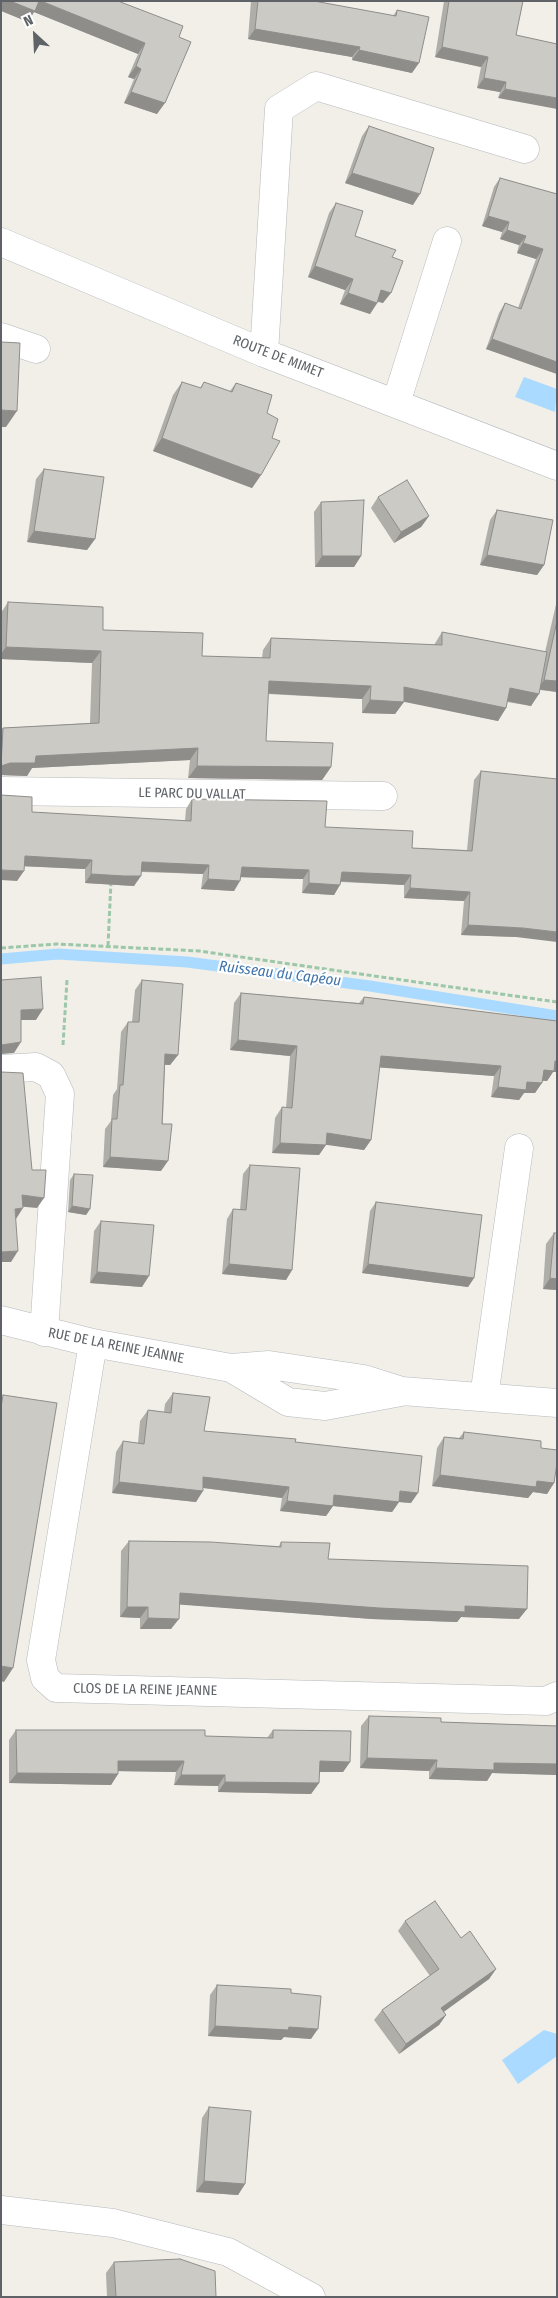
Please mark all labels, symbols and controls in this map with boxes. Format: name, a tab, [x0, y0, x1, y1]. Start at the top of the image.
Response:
north arrow	[10, 10, 60, 60]
text: N	[21, 11, 36, 30]
street label: ROUTE DE MIMET	[230, 332, 326, 382]
street label: LE PARC DU VALLAT	[138, 785, 246, 803]
water label: Ruisseau du Capéou	[218, 958, 342, 990]
street label: RUE DE LA REINE JEANNE	[47, 1325, 185, 1367]
street label: CLOS DE LA REINE JEANNE	[73, 1680, 217, 1700]

